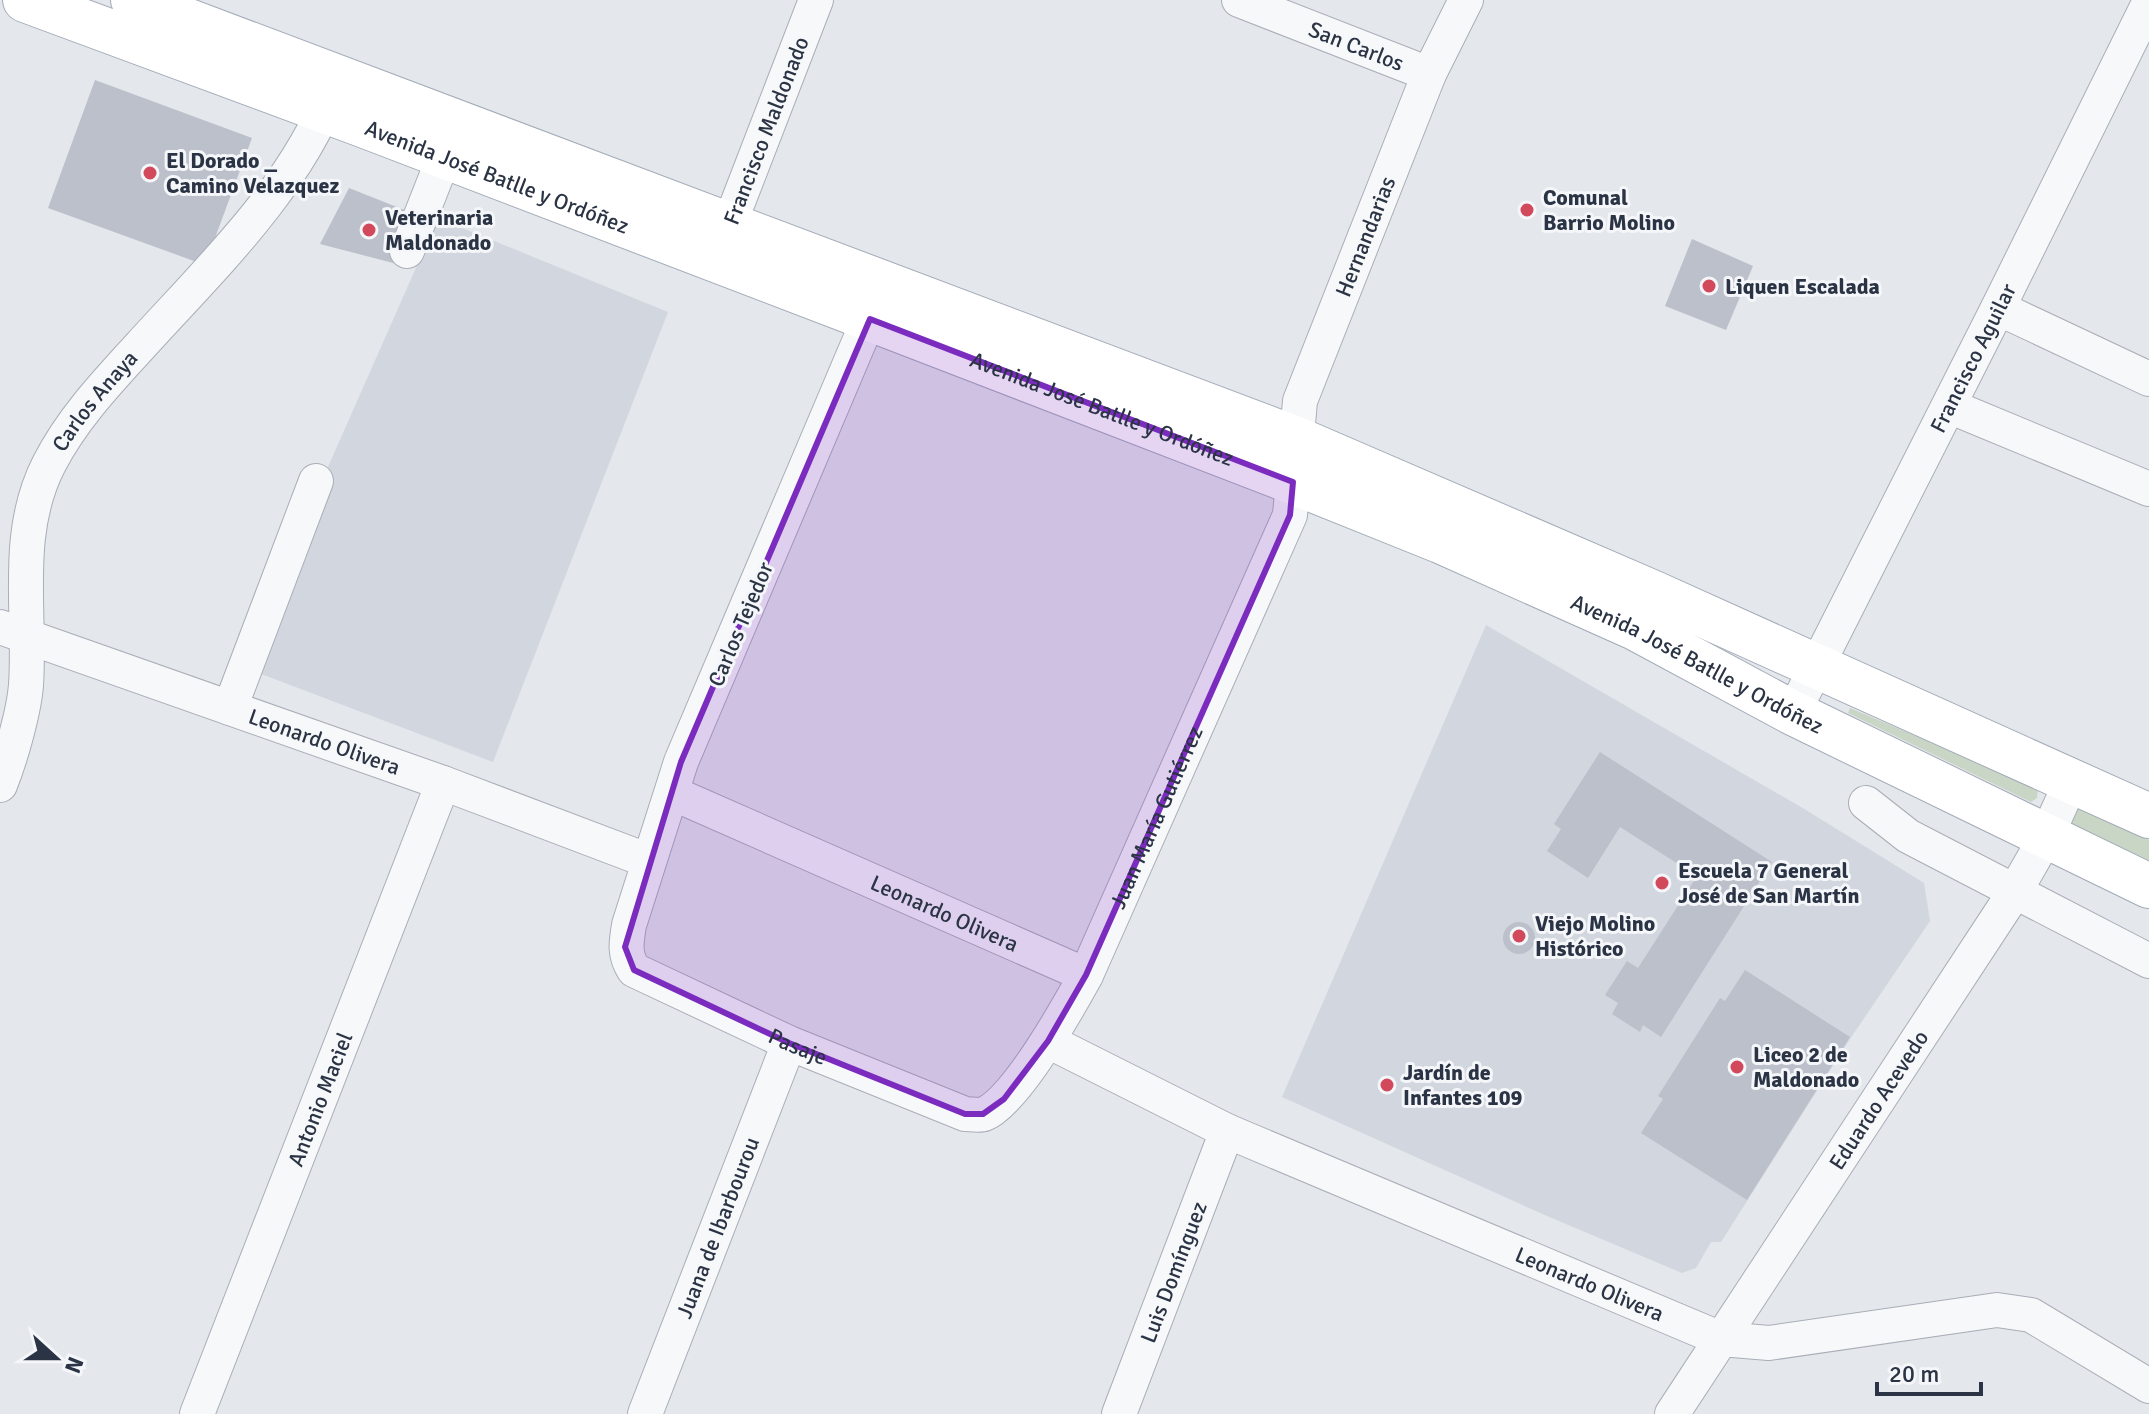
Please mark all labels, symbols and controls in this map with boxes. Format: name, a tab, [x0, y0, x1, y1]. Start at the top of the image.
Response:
street label: San Carlos	[1305, 15, 1408, 77]
street label: Francisco Maldonado	[718, 33, 815, 228]
street label: Avenida José Batlle y Ordóñez	[361, 114, 633, 240]
place label: El Dorado _ Camino Velazquez	[166, 147, 339, 199]
marker: El Dorado _ Camino Velazquez	[141, 164, 159, 182]
street label: Hernandarias	[1329, 172, 1401, 301]
place label: Comunal Barrio Molino	[1543, 184, 1675, 236]
marker: Comunal Barrio Molino	[1518, 201, 1536, 219]
place label: Veterinaria Maldonado	[385, 204, 493, 256]
marker: Veterinaria Maldonado	[360, 221, 378, 239]
place label: Liquen Escalada	[1725, 273, 1880, 300]
marker: Liquen Escalada	[1700, 277, 1718, 295]
street label: Francisco Aguilar	[1924, 279, 2022, 437]
street label: Carlos Anaya	[46, 345, 143, 457]
street label: Avenida José Batlle y Ordóñez	[966, 346, 1238, 472]
street label: Carlos Tejedor	[702, 558, 779, 691]
street label: Avenida José Batlle y Ordóñez	[1567, 588, 1828, 740]
street label: Leonardo Olivera	[245, 703, 404, 781]
street label: Juan María Gutiérrez	[1104, 722, 1209, 913]
place label: Escuela 7 General José de San Martín	[1678, 857, 1859, 909]
street label: Leonardo Olivera	[866, 869, 1023, 958]
marker: Escuela 7 General José de San Martín	[1653, 874, 1671, 892]
place label: Viejo Molino Histórico	[1535, 910, 1655, 962]
marker: Viejo Molino Histórico	[1510, 927, 1528, 945]
street label: Pasaje	[764, 1022, 831, 1071]
street label: Eduardo Acevedo	[1823, 1025, 1934, 1175]
street label: Antonio Maciel	[282, 1028, 359, 1170]
place label: Liceo 2 de Maldonado	[1753, 1041, 1859, 1093]
marker: Liceo 2 de Maldonado	[1728, 1058, 1746, 1076]
place label: Jardín de Infantes 109	[1403, 1059, 1523, 1111]
marker: Jardín de Infantes 109	[1378, 1076, 1396, 1094]
street label: Juana de Ibarbourou	[670, 1133, 765, 1322]
street label: Luis Domínguez	[1134, 1198, 1213, 1347]
street label: Leonardo Olivera	[1511, 1241, 1668, 1327]
north arrow	[16, 1318, 96, 1398]
scale bar	[1877, 1346, 1981, 1396]
text: N	[59, 1353, 90, 1377]
text: 20 m	[1889, 1359, 1939, 1389]

